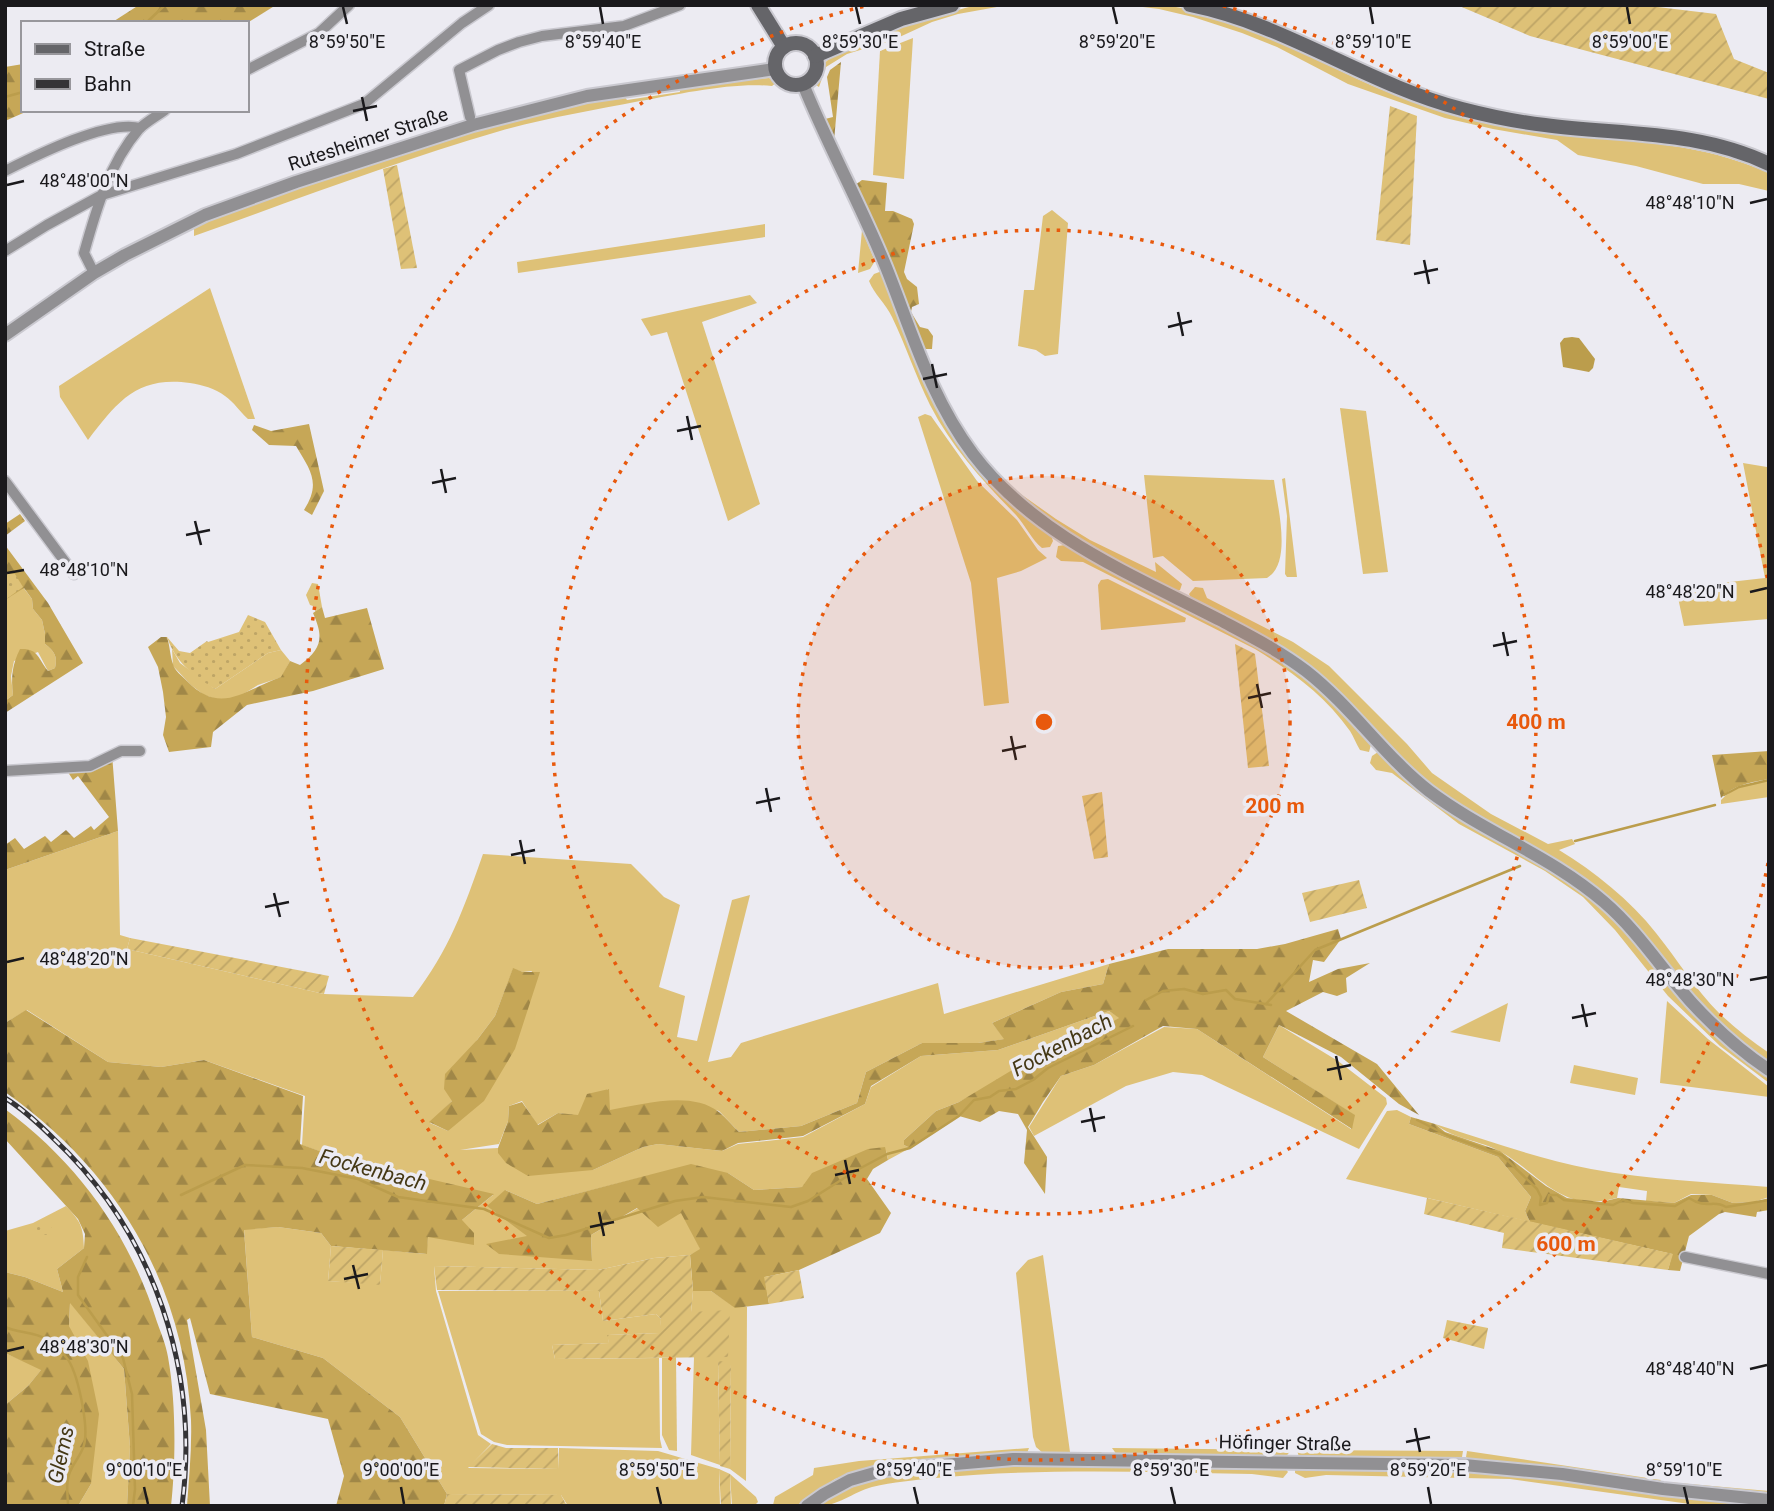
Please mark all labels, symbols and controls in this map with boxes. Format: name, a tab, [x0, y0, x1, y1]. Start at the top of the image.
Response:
legend	[21, 21, 248, 112]
text: 8°59'50"E	[309, 31, 385, 52]
text: 8°59'40"E	[565, 31, 641, 52]
text: 8°59'30"E	[822, 31, 898, 52]
text: 8°59'20"E	[1079, 31, 1155, 52]
text: 8°59'10"E	[1335, 31, 1411, 52]
text: 8°59'00"E	[1592, 31, 1668, 52]
text: Straße	[84, 37, 145, 61]
text: Bahn	[84, 72, 132, 96]
street label: Rutesheimer Straße	[285, 102, 451, 176]
text: 48°48'00"N	[39, 170, 129, 191]
text: 48°48'10"N	[1645, 192, 1735, 213]
text: 48°48'10"N	[39, 559, 129, 580]
text: 48°48'20"N	[1645, 581, 1735, 602]
centre of rings	[1032, 710, 1056, 734]
text: 400 m	[1506, 710, 1566, 734]
text: 200 m	[1245, 794, 1305, 818]
text: 48°48'20"N	[39, 948, 129, 969]
text: 48°48'30"N	[1645, 969, 1735, 990]
water label: Fockenbach	[1008, 1009, 1116, 1081]
water label: Fockenbach	[317, 1144, 429, 1196]
text: 600 m	[1536, 1232, 1596, 1256]
text: 48°48'30"N	[39, 1336, 129, 1357]
text: 48°48'40"N	[1645, 1358, 1735, 1379]
water label: Glems	[43, 1424, 79, 1486]
street label: Höfinger Straße	[1219, 1430, 1351, 1456]
text: 9°00'10"E	[106, 1459, 182, 1480]
text: 9°00'00"E	[363, 1459, 439, 1480]
text: 8°59'50"E	[619, 1459, 695, 1480]
text: 8°59'40"E	[876, 1459, 952, 1480]
text: 8°59'30"E	[1133, 1459, 1209, 1480]
text: 8°59'20"E	[1390, 1459, 1466, 1480]
text: 8°59'10"E	[1646, 1459, 1722, 1480]

